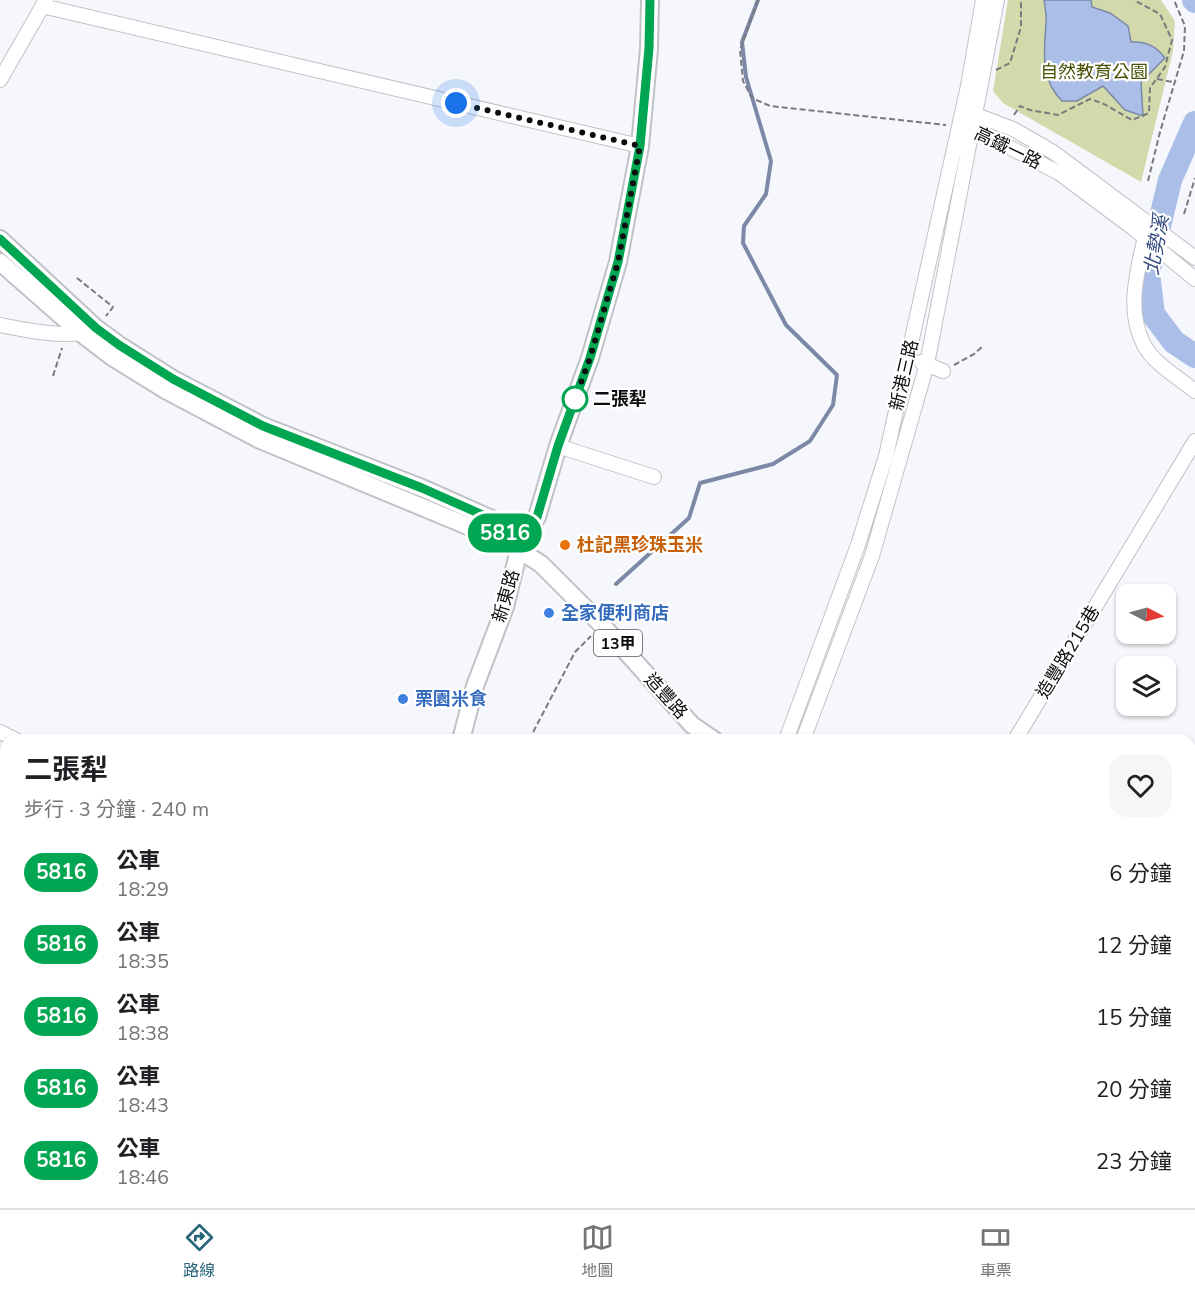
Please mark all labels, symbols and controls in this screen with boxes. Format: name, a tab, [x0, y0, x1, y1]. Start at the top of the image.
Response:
park label: 自然教育公園	[1040, 60, 1148, 84]
your location	[441, 88, 471, 118]
street label: 高鐵一路	[970, 121, 1046, 175]
water label: 北勢溪	[1138, 210, 1176, 277]
street label: 新港三路	[884, 337, 924, 413]
marker: 二張犁	[562, 386, 588, 412]
place label: 二張犁	[593, 387, 647, 411]
line badge: 5816	[463, 514, 547, 552]
text: 5816	[480, 519, 530, 547]
place label: 杜記黑珍珠玉米	[577, 533, 703, 557]
marker: 杜記黑珍珠玉米	[558, 538, 572, 552]
street label: 新東路	[487, 567, 525, 625]
north arrow	[1116, 584, 1176, 644]
map controls	[1116, 584, 1176, 716]
place label: 全家便利商店	[561, 601, 669, 625]
street label: 造豐路215巷	[1031, 601, 1105, 703]
marker: 全家便利商店	[542, 606, 556, 620]
road number: 13甲	[594, 630, 642, 656]
button: layers	[1116, 656, 1176, 716]
street label: 造豐路	[639, 668, 693, 724]
place label: 栗園米食	[415, 687, 487, 711]
marker: 栗園米食	[396, 692, 410, 706]
text: 二張犁	[24, 751, 108, 789]
button: heart	[1109, 754, 1172, 817]
text: 步行 · 3 分鐘 · 240 m	[24, 796, 209, 823]
text: 公車	[116, 846, 160, 876]
text: 5816	[36, 858, 86, 886]
text: 6 分鐘	[1109, 859, 1172, 889]
text: 18:29	[116, 876, 169, 903]
text: 公車	[116, 918, 160, 948]
text: 5816	[36, 930, 86, 958]
text: 12 分鐘	[1096, 931, 1172, 961]
text: 18:35	[116, 948, 169, 975]
text: 公車	[116, 990, 160, 1020]
text: 5816	[36, 1002, 86, 1030]
text: 15 分鐘	[1096, 1003, 1172, 1033]
text: 18:38	[116, 1020, 169, 1047]
text: 公車	[116, 1062, 160, 1092]
text: 5816	[36, 1074, 86, 1102]
text: 20 分鐘	[1096, 1075, 1172, 1105]
text: 18:43	[116, 1092, 169, 1119]
text: 公車	[116, 1134, 160, 1164]
text: 5816	[36, 1146, 86, 1174]
text: 23 分鐘	[1096, 1147, 1172, 1177]
text: 18:46	[116, 1164, 169, 1191]
tab: 路線	[183, 1221, 216, 1282]
tab: 地圖	[581, 1221, 614, 1282]
tab: 車票	[979, 1221, 1012, 1282]

